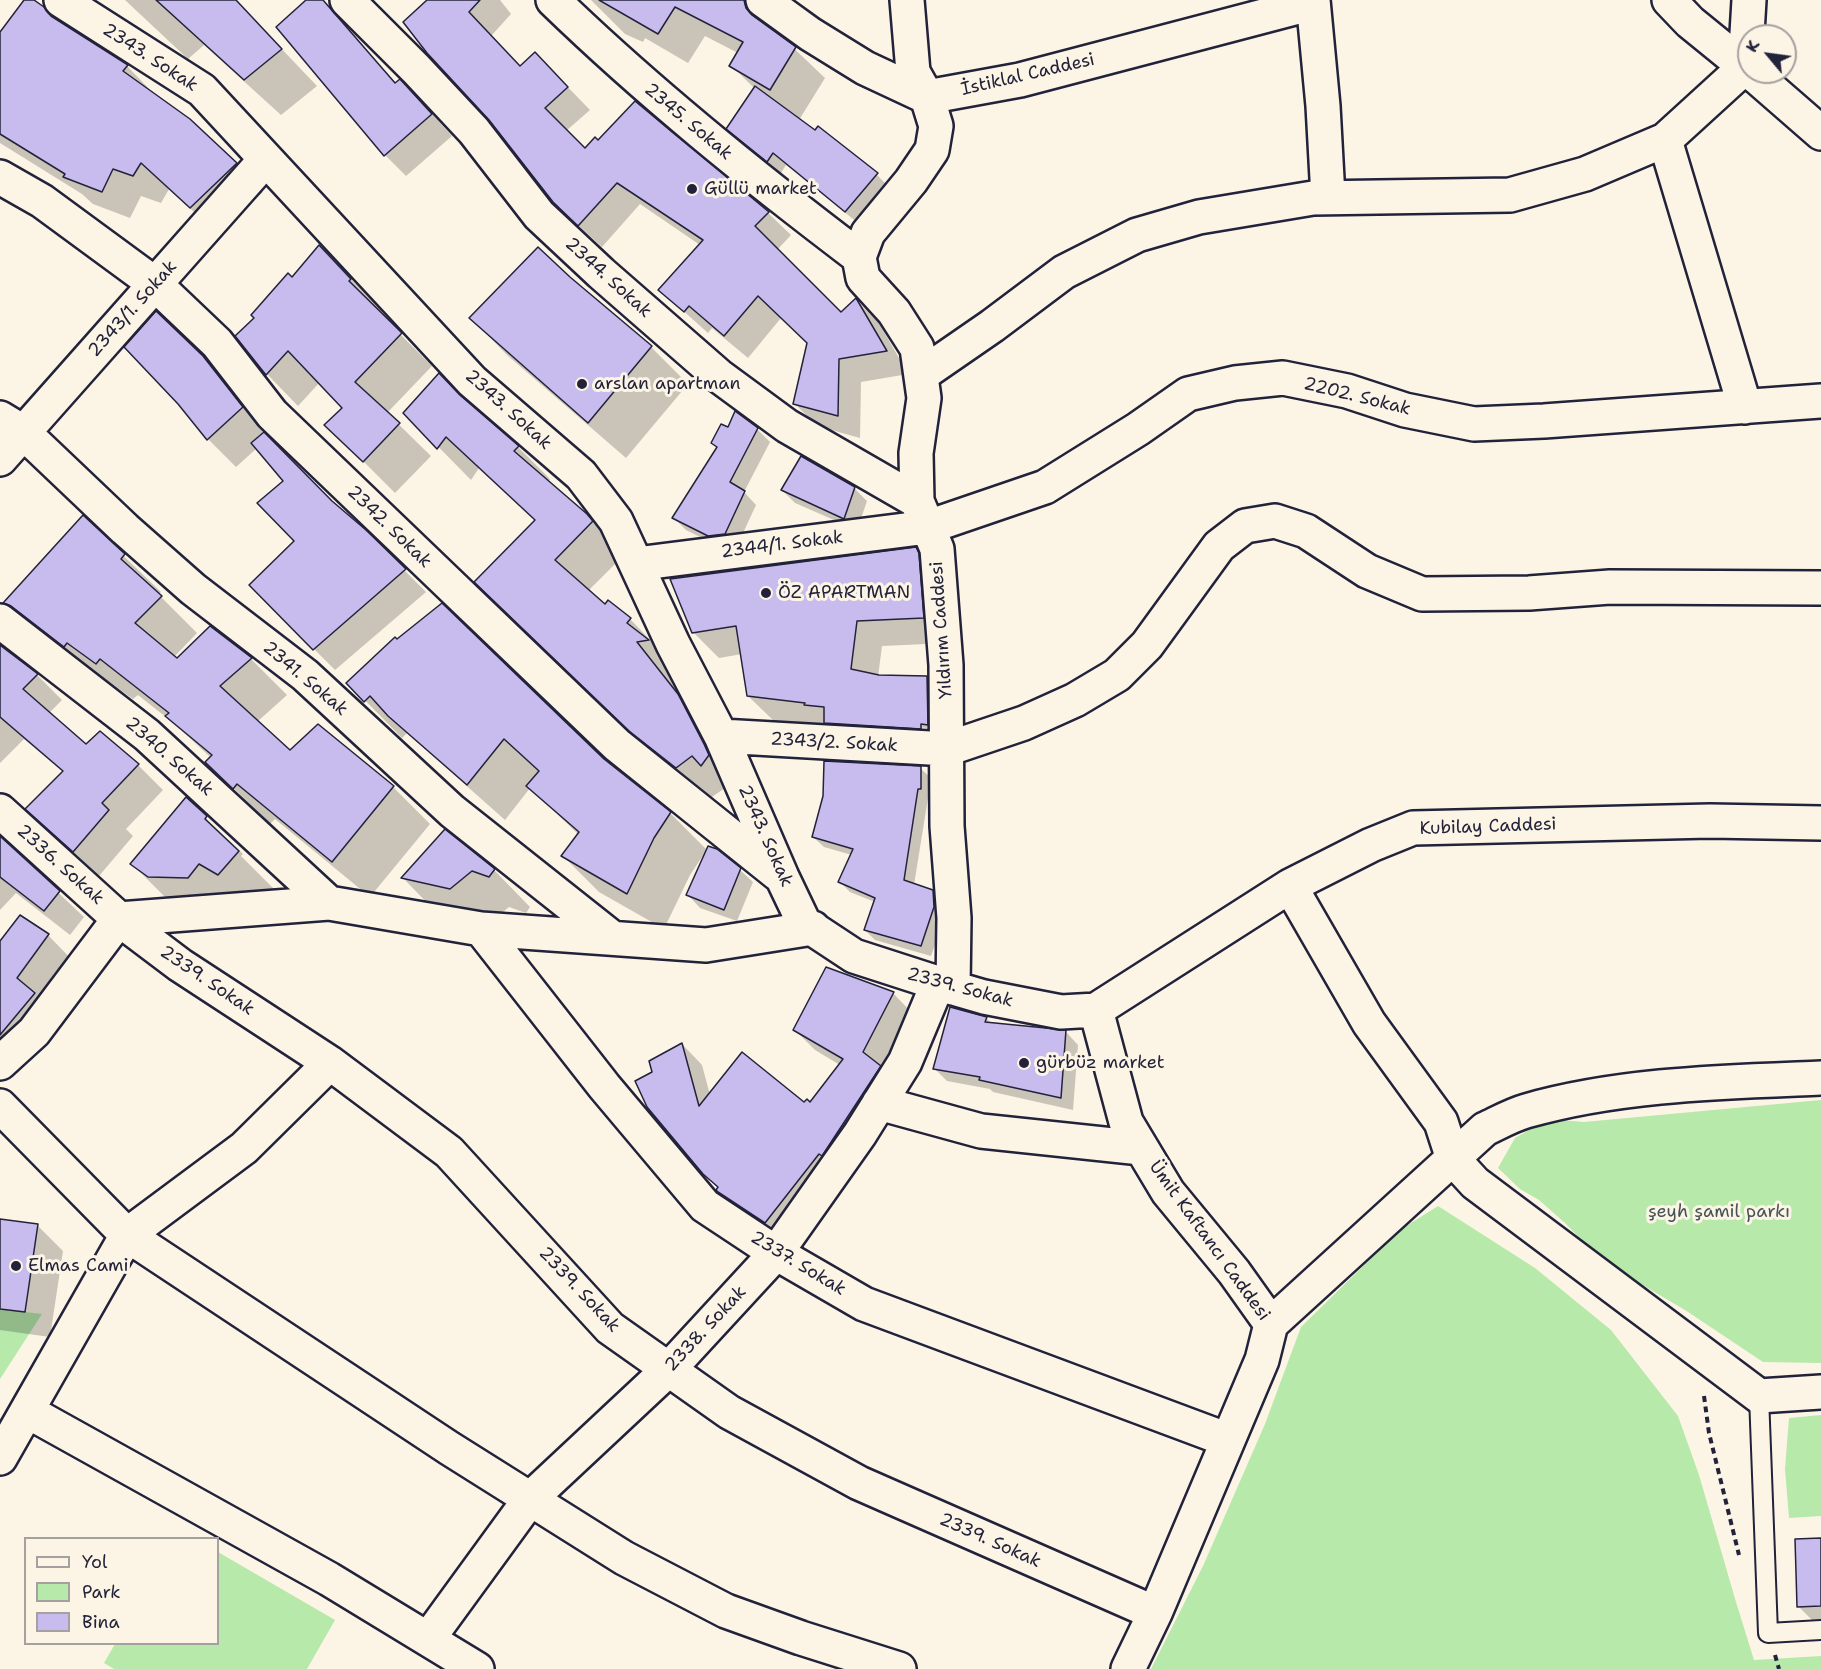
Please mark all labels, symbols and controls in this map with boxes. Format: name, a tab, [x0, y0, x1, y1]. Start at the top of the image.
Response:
street label: 2343. Sokak	[98, 19, 202, 97]
north arrow	[1737, 24, 1797, 84]
text: K	[1741, 36, 1764, 56]
street label: İstiklal Caddesi	[959, 49, 1097, 101]
street label: 2345. Sokak	[640, 79, 736, 165]
place label: Güllü market	[704, 178, 817, 200]
marker: Güllü market	[685, 182, 699, 196]
street label: 2344. Sokak	[560, 233, 656, 323]
street label: 2343/1. Sokak	[84, 256, 182, 362]
street label: 2343. Sokak	[460, 365, 556, 455]
place label: arslan apartman	[594, 373, 741, 395]
street label: 2202. Sokak	[1301, 373, 1413, 421]
marker: arslan apartman	[575, 377, 589, 391]
street label: 2342. Sokak	[342, 481, 436, 573]
street label: 2344/1. Sokak	[719, 527, 845, 563]
street label: Yıldırım Caddesi	[926, 560, 958, 700]
place label: ÖZ APARTMAN	[778, 582, 910, 604]
marker: ÖZ APARTMAN	[759, 586, 773, 600]
street label: 2341. Sokak	[258, 637, 352, 721]
street label: 2340. Sokak	[120, 713, 218, 801]
street label: 2343/2. Sokak	[770, 729, 898, 757]
street label: 2343. Sokak	[733, 782, 797, 890]
street label: Kubilay Caddesi	[1419, 814, 1557, 840]
street label: 2336. Sokak	[12, 820, 108, 910]
street label: 2339. Sokak	[156, 942, 258, 1020]
street label: 2339. Sokak	[904, 963, 1016, 1013]
place label: gürbüz market	[1036, 1052, 1165, 1074]
marker: gürbüz market	[1017, 1056, 1031, 1070]
street label: Ümit Kaftancı Caddesi	[1144, 1157, 1274, 1325]
park label: şeyh şamil parkı	[1648, 1201, 1790, 1223]
street label: 2337. Sokak	[746, 1227, 850, 1301]
street label: 2339. Sokak	[534, 1243, 624, 1337]
place label: Elmas Cami	[28, 1255, 129, 1277]
marker: Elmas Cami	[9, 1259, 23, 1273]
street label: 2338. Sokak	[661, 1282, 751, 1376]
street label: 2339. Sokak	[936, 1509, 1044, 1573]
legend	[24, 1537, 219, 1645]
text: Yol	[82, 1550, 107, 1574]
text: Park	[82, 1580, 121, 1604]
text: Bina	[82, 1610, 120, 1634]

